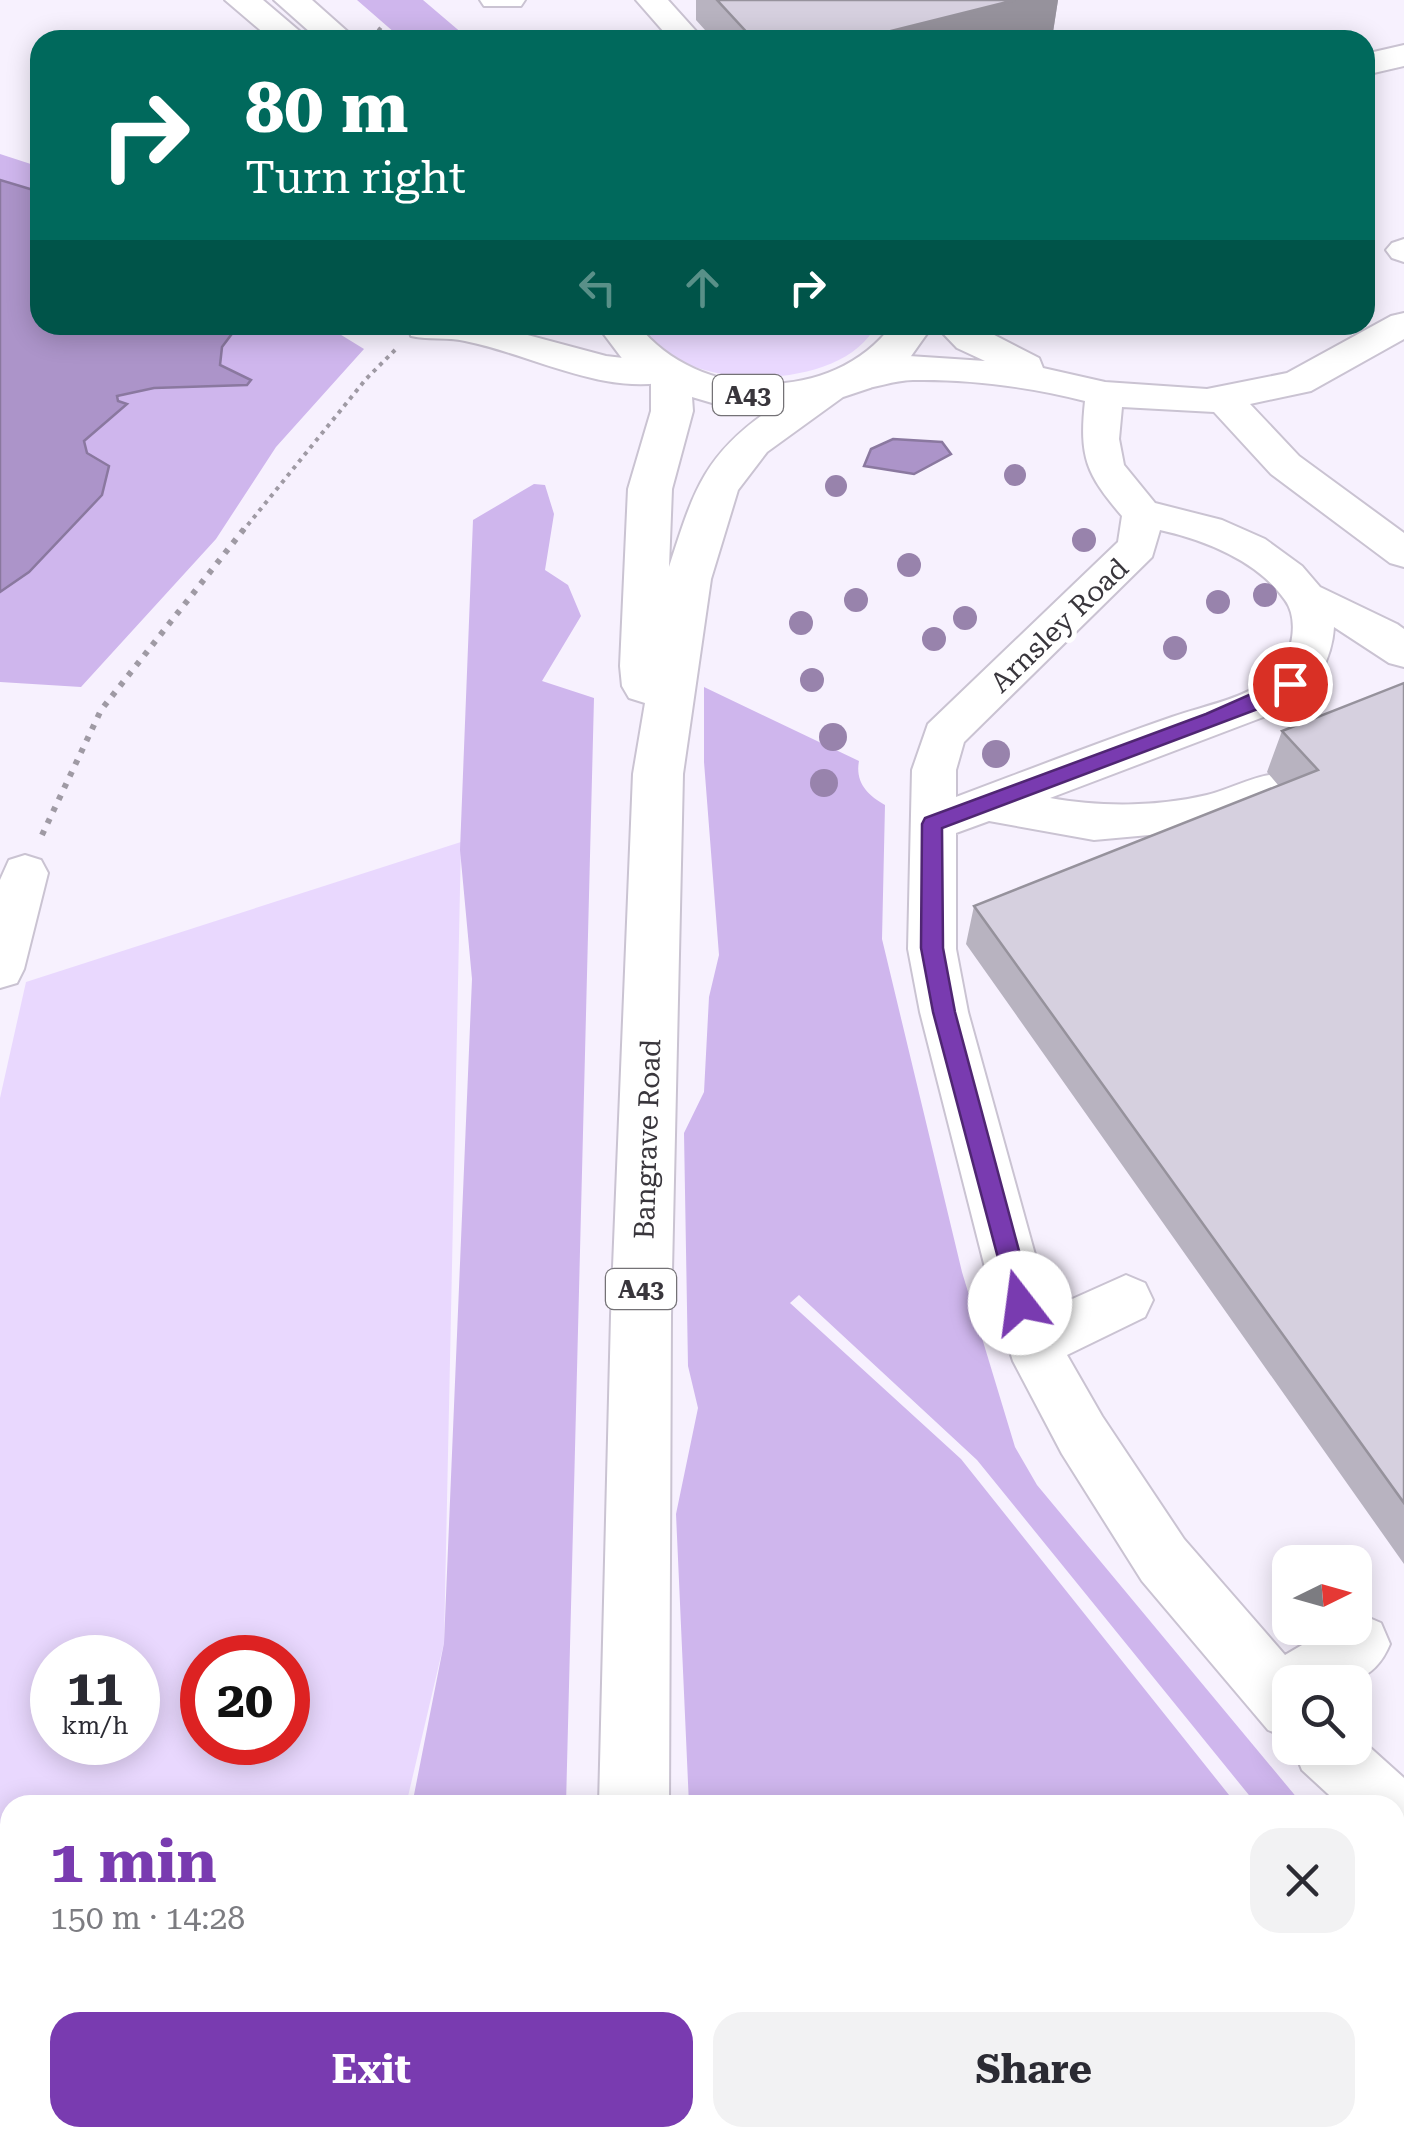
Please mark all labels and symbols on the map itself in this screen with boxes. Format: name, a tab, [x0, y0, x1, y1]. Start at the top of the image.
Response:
road number: A43	[713, 375, 783, 415]
street label: Arnsley Road	[984, 551, 1135, 699]
pin	[1248, 642, 1333, 727]
street label: Bangrave Road	[628, 1038, 667, 1240]
position arrow	[968, 1251, 1072, 1355]
road number: A43	[606, 1269, 676, 1309]
north arrow	[1272, 1545, 1372, 1645]
speed limit sign: 20	[180, 1635, 310, 1765]

